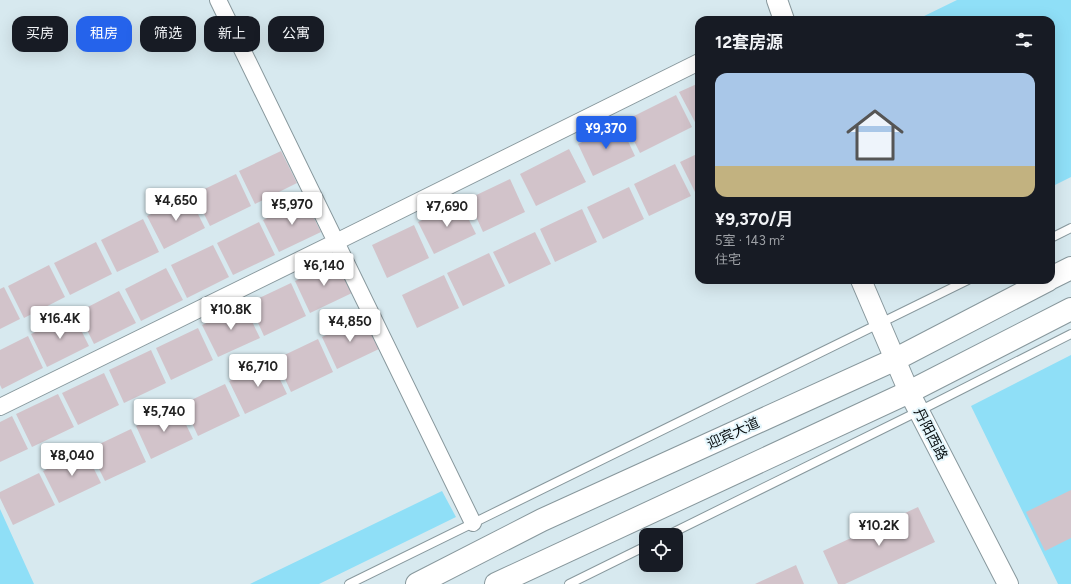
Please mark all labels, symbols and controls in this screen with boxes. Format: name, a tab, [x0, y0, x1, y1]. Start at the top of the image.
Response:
chip: 买房	[12, 16, 68, 52]
chip: 租房	[76, 16, 132, 52]
chip: 筛选	[140, 16, 196, 52]
chip: 新上	[204, 16, 260, 52]
chip: 公寓	[268, 16, 324, 52]
icon: filters	[1013, 29, 1035, 51]
text: 12套房源	[715, 32, 783, 52]
icon: home	[839, 99, 911, 171]
pin: ¥9,370	[573, 116, 639, 150]
text: ¥9,370	[585, 121, 627, 136]
pin: ¥4,650	[143, 188, 209, 222]
pin: ¥5,970	[259, 192, 325, 226]
text: ¥4,650	[155, 193, 197, 208]
pin: ¥7,690	[414, 194, 480, 228]
text: ¥5,970	[271, 197, 313, 212]
text: ¥7,690	[426, 199, 468, 214]
text: ¥9,370/月	[715, 209, 794, 229]
text: 5室 · 143 m²	[715, 233, 785, 248]
text: 住宅	[715, 252, 741, 267]
pin: ¥6,140	[291, 253, 357, 287]
text: ¥6,140	[304, 258, 344, 273]
pin: ¥10.8K	[198, 297, 264, 331]
text: ¥10.8K	[210, 302, 252, 317]
pin: ¥16.4K	[27, 306, 93, 340]
pin: ¥4,850	[317, 309, 383, 343]
text: ¥16.4K	[40, 311, 80, 326]
text: ¥4,850	[328, 314, 372, 329]
pin: ¥6,710	[225, 354, 291, 388]
text: ¥6,710	[238, 359, 278, 374]
pin: ¥5,740	[131, 399, 197, 433]
text: ¥5,740	[143, 404, 185, 419]
street label: 丹阳西路	[910, 405, 951, 463]
street label: 迎宾大道	[704, 414, 762, 453]
pin: ¥8,040	[39, 443, 105, 477]
text: ¥8,040	[50, 448, 94, 463]
pin: ¥10.2K	[846, 513, 912, 547]
text: ¥10.2K	[858, 518, 900, 533]
map controls	[639, 528, 683, 572]
button: locate	[639, 528, 683, 572]

